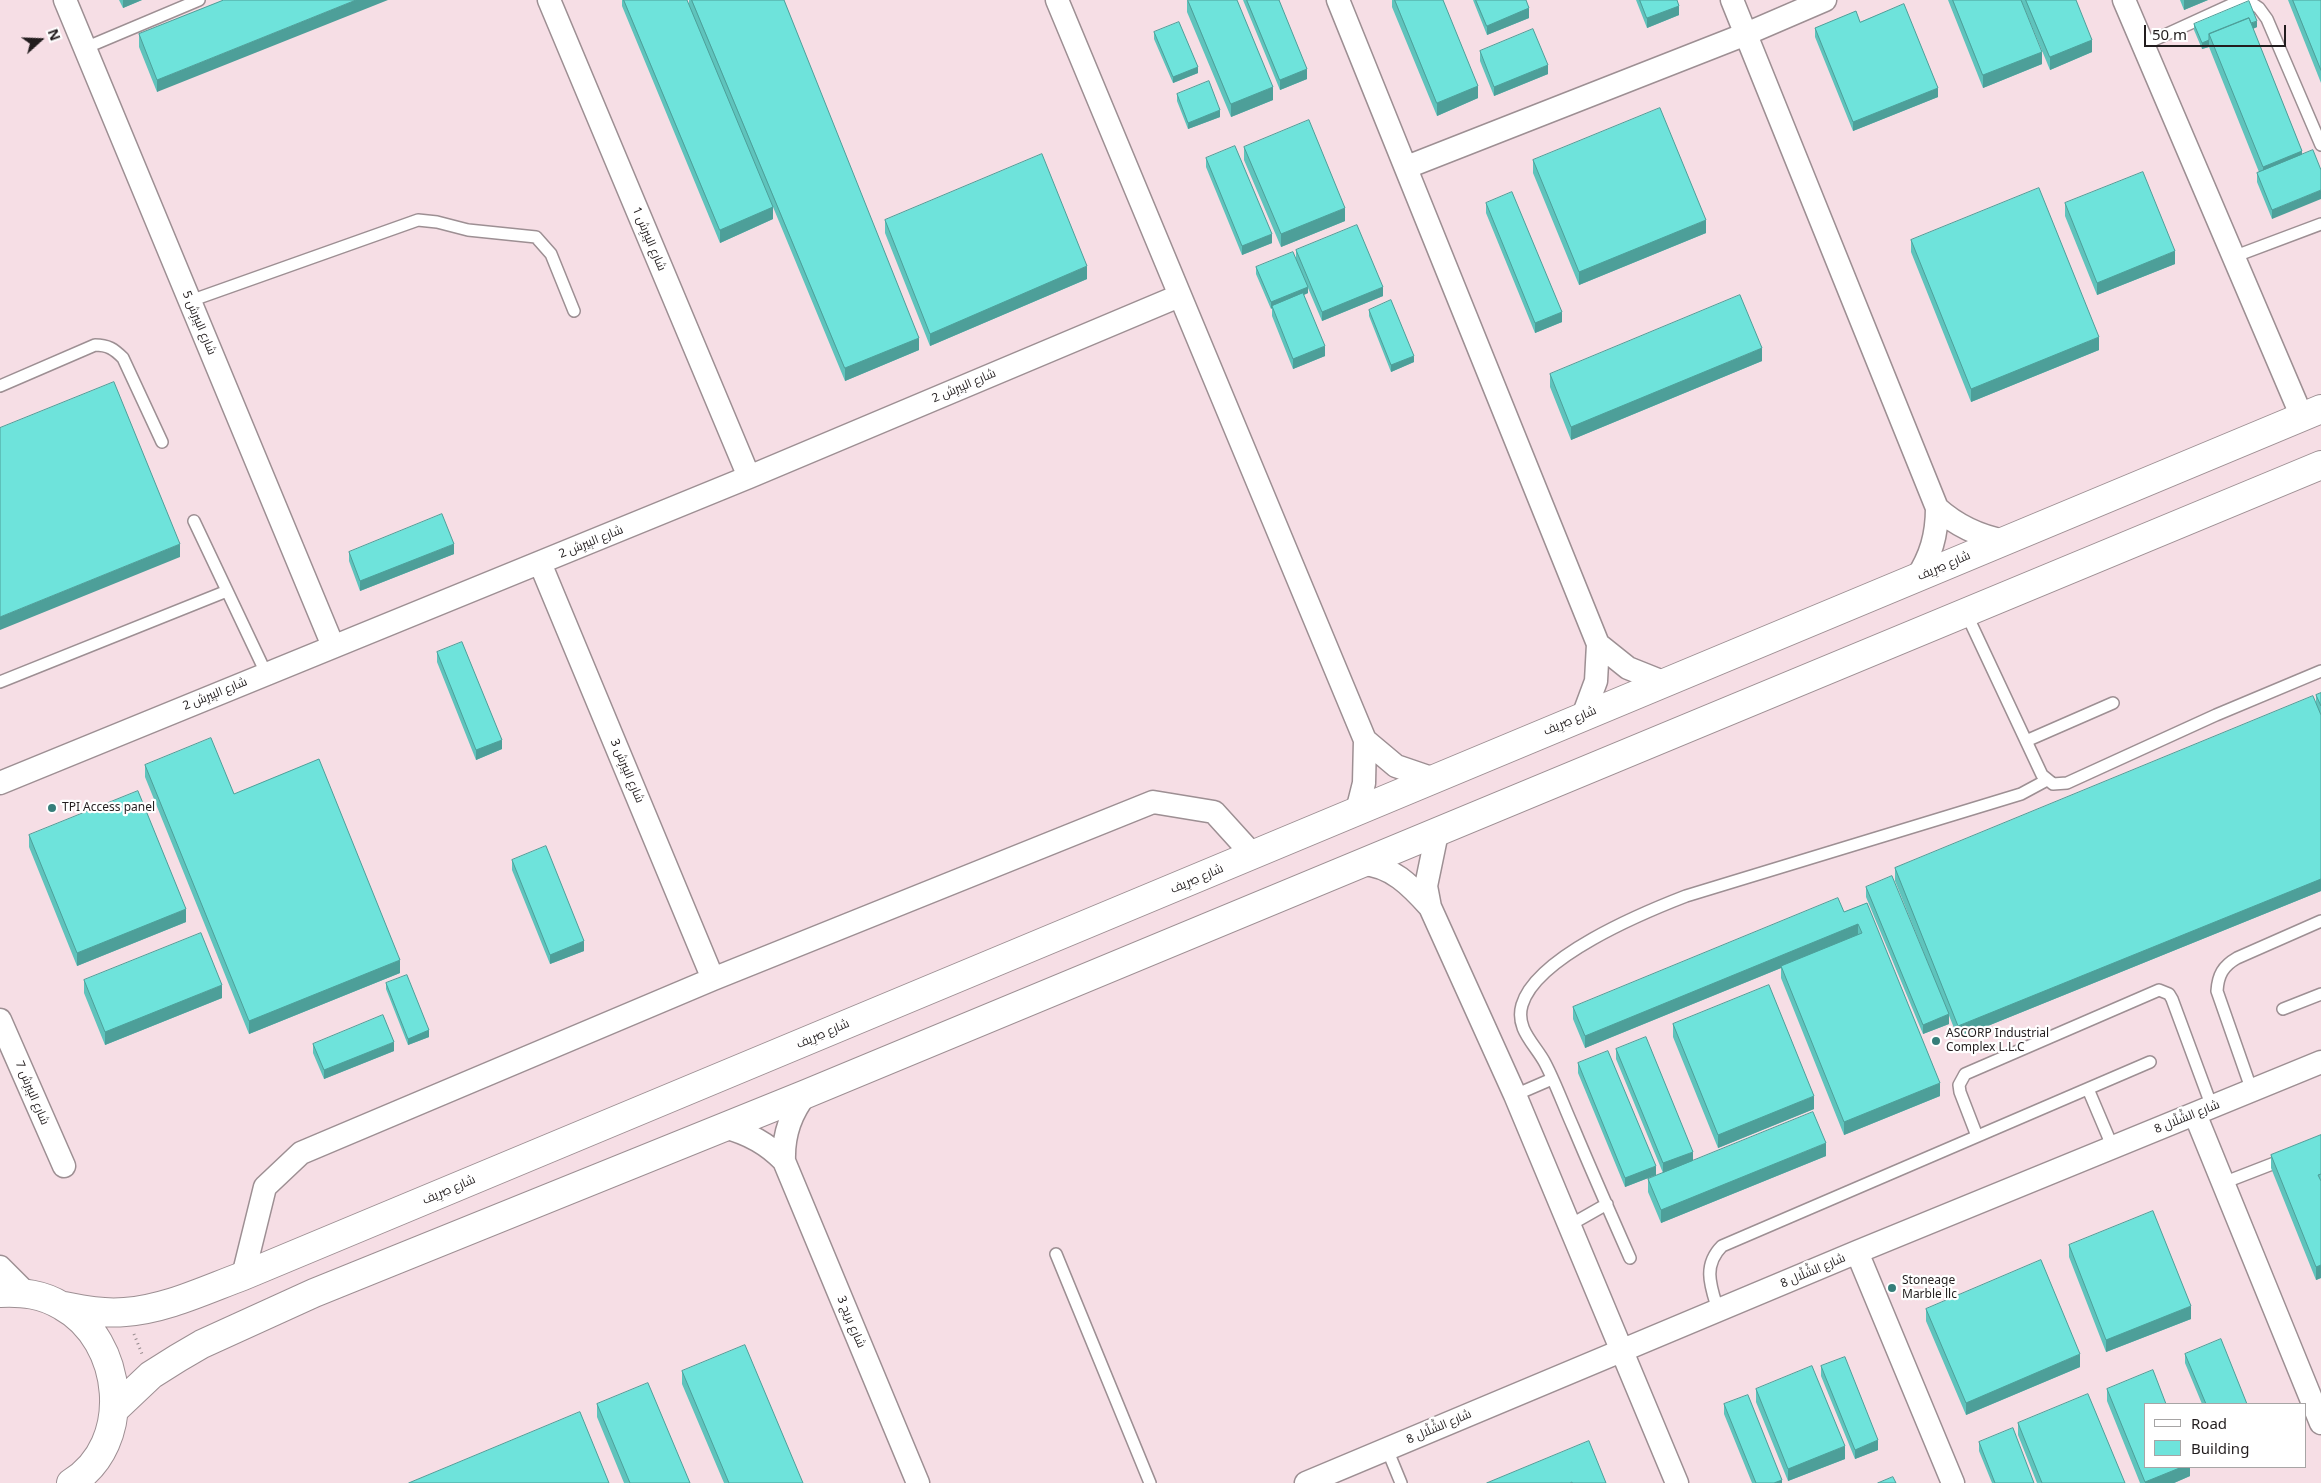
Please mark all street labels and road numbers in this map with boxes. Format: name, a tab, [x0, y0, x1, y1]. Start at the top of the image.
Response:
street label: شارع البِيرِش 1	[629, 205, 669, 273]
street label: شارع البِيرِش 5	[179, 289, 219, 357]
street label: شارع البِيرِش 2	[930, 366, 998, 406]
street label: شارع البِيرِش 2	[557, 523, 625, 561]
street label: شارع صِرِيف	[1915, 548, 1973, 584]
street label: شارع البِيرِش 2	[181, 675, 249, 713]
street label: شارع صِرِيف	[1541, 703, 1599, 739]
street label: شارع البِيرِش 3	[607, 737, 647, 805]
street label: شارع صِرِيف	[1168, 861, 1226, 897]
street label: شارع صِرِيف	[794, 1016, 852, 1052]
street label: شارع البِيرِش 7	[12, 1059, 52, 1127]
street label: شارع الشَّلَّال 8	[2152, 1097, 2222, 1137]
street label: شارع صِرِيف	[420, 1172, 478, 1208]
street label: شارع الشَّلَّال 8	[1778, 1251, 1848, 1291]
street label: شارع بريج 3	[834, 1294, 868, 1350]
street label: شارع الشَّلَّال 8	[1404, 1407, 1474, 1447]

